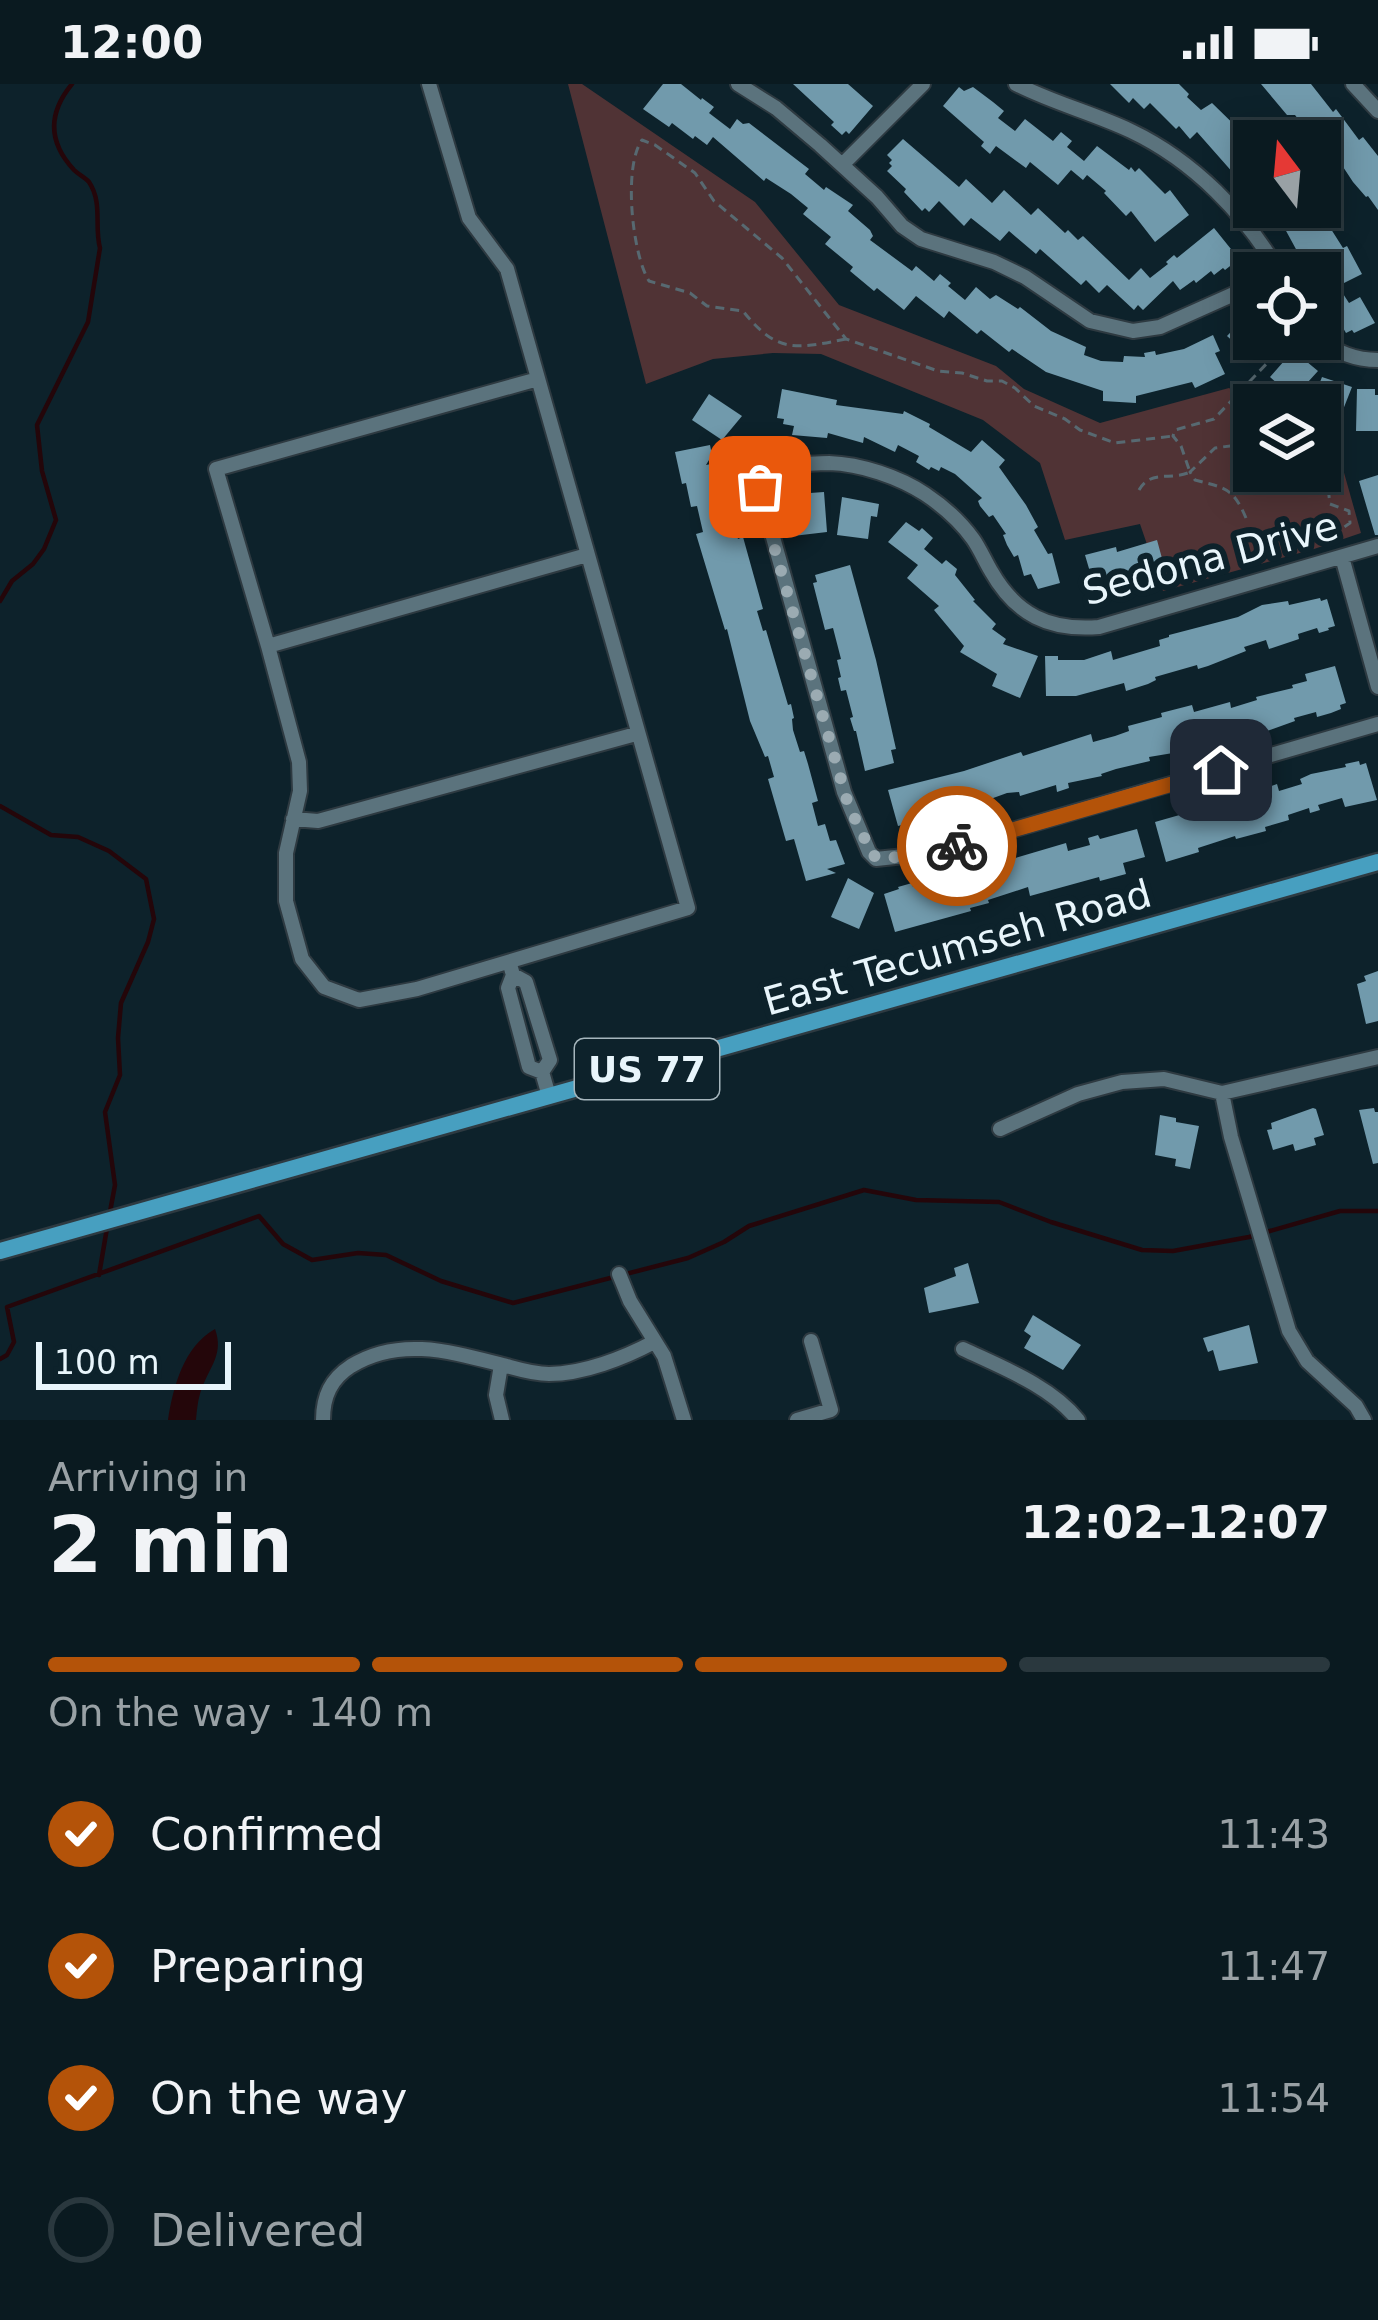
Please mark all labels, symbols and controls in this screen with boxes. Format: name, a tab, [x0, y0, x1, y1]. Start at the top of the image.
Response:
text: 12:00	[60, 16, 203, 69]
north arrow	[1233, 120, 1341, 228]
map controls	[1233, 120, 1341, 492]
button: locate	[1233, 252, 1341, 360]
button: layers	[1233, 384, 1341, 492]
pin	[709, 436, 811, 538]
icon: bag	[727, 454, 793, 520]
street label: Sedona Drive	[1078, 503, 1343, 614]
pin	[1170, 719, 1272, 821]
icon: home	[1188, 737, 1254, 803]
courier	[897, 786, 1017, 906]
icon: bike	[924, 813, 990, 879]
street label: East Tecumseh Road	[758, 871, 1156, 1024]
road number: US 77	[575, 1039, 719, 1099]
scale bar	[36, 1336, 231, 1389]
text: 100 m	[54, 1343, 160, 1382]
text: Arriving in	[48, 1455, 248, 1500]
text: 12:02–12:07	[1021, 1496, 1330, 1549]
text: 2 min	[48, 1500, 293, 1590]
text: On the way · 140 m	[48, 1690, 433, 1735]
icon: check	[48, 1801, 114, 1867]
text: Confirmed	[150, 1808, 384, 1861]
text: 11:43	[1218, 1812, 1330, 1857]
icon: check	[48, 1933, 114, 1999]
text: Preparing	[150, 1940, 366, 1993]
text: 11:47	[1218, 1944, 1330, 1989]
icon: check	[48, 2065, 114, 2131]
text: On the way	[150, 2072, 407, 2125]
text: 11:54	[1218, 2076, 1330, 2121]
text: Delivered	[150, 2204, 365, 2257]

